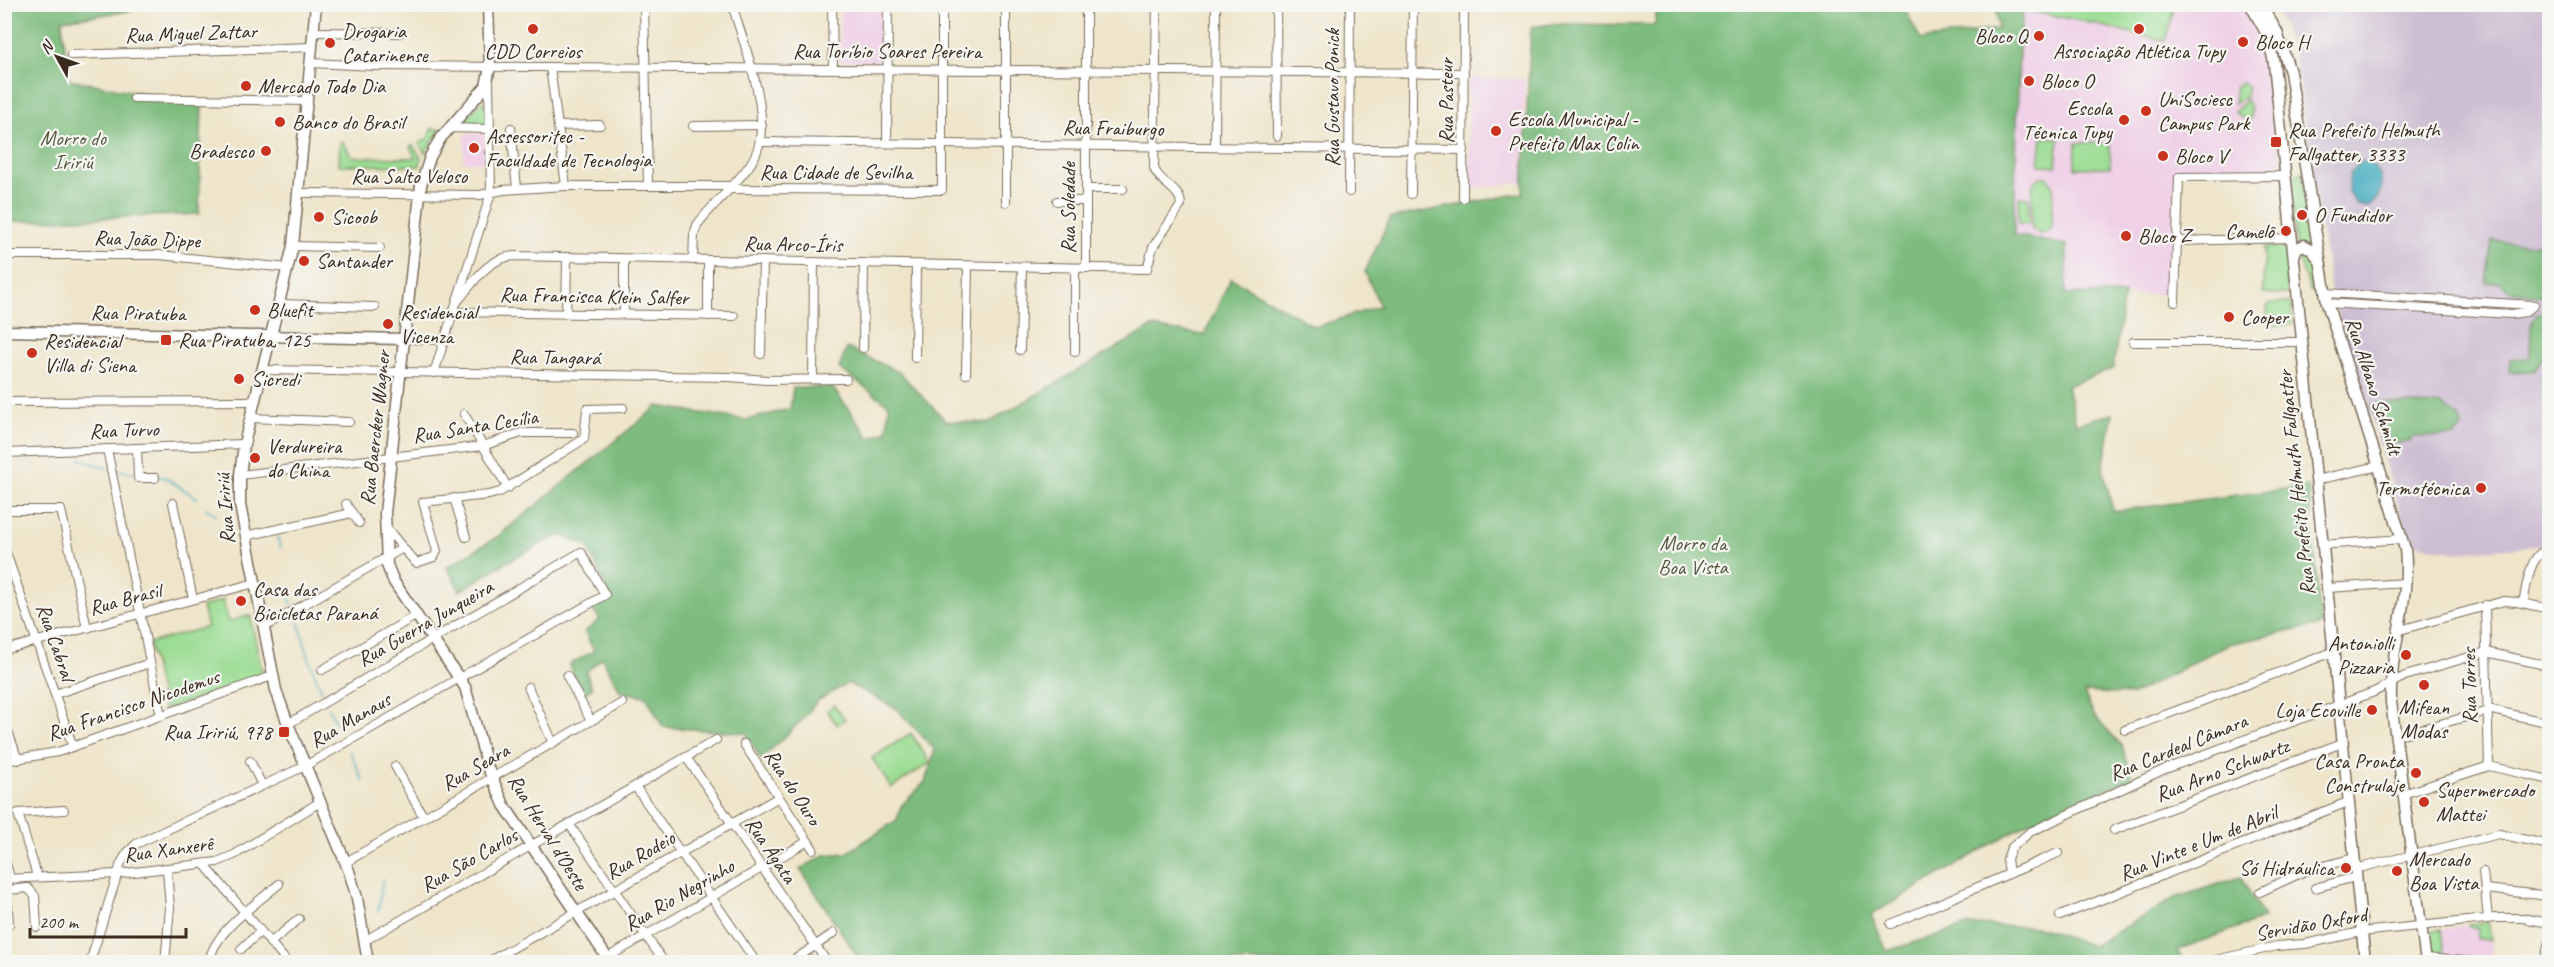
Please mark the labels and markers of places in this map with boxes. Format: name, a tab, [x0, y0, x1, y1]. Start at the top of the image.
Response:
place label: Drogaria Catarinense	[342, 18, 429, 68]
marker: CDD Correios	[526, 22, 540, 36]
marker: Associação Atlética Tupy	[2132, 22, 2146, 36]
place label: Bloco Q	[1975, 23, 2030, 49]
marker: Bloco Q	[2032, 29, 2046, 43]
place label: Bloco H	[2255, 29, 2312, 55]
marker: Bloco H	[2236, 35, 2250, 49]
marker: Drogaria Catarinense	[323, 36, 337, 50]
place label: CDD Correios	[484, 38, 583, 64]
place label: Associação Atlética Tupy	[2053, 38, 2227, 64]
place label: Bloco O	[2041, 68, 2096, 94]
place label: Mercado Todo Dia	[258, 73, 387, 99]
marker: Bloco O	[2022, 74, 2036, 88]
marker: Mercado Todo Dia	[239, 79, 253, 93]
place label: UniSociesc Campus Park	[2158, 86, 2251, 136]
place label: Escola Técnica Tupy	[2023, 95, 2114, 145]
marker: UniSociesc Campus Park	[2139, 104, 2153, 118]
place label: Escola Municipal - Prefeito Max Colin	[1508, 106, 1640, 156]
place label: Banco do Brasil	[292, 109, 408, 135]
marker: Escola Técnica Tupy	[2117, 113, 2131, 127]
marker: Banco do Brasil	[273, 115, 287, 129]
place label: Rua Prefeito Helmuth Fallgatter, 3333	[2288, 117, 2441, 167]
place label: Assessoritec - Faculdade de Tecnologia	[486, 123, 653, 173]
marker: Escola Municipal - Prefeito Max Colin	[1489, 124, 1503, 138]
marker: Rua Prefeito Helmuth Fallgatter, 3333	[2269, 135, 2283, 149]
place label: Bradesco	[189, 138, 256, 164]
marker: Assessoritec - Faculdade de Tecnologia	[467, 141, 481, 155]
place label: Bloco V	[2175, 143, 2232, 169]
marker: Bradesco	[259, 144, 273, 158]
marker: Bloco V	[2156, 149, 2170, 163]
place label: O Fundidor	[2314, 202, 2394, 228]
place label: Sicoob	[331, 204, 379, 230]
marker: O Fundidor	[2295, 208, 2309, 222]
marker: Sicoob	[312, 210, 326, 224]
place label: Camelô	[2225, 218, 2277, 244]
place label: Bloco Z	[2138, 223, 2194, 249]
marker: Camelô	[2279, 224, 2293, 238]
marker: Bloco Z	[2119, 229, 2133, 243]
place label: Santander	[316, 248, 394, 274]
marker: Santander	[297, 254, 311, 268]
place label: Bluefit	[267, 297, 315, 323]
place label: Residencial Vicenza	[400, 299, 480, 349]
marker: Bluefit	[248, 303, 262, 317]
place label: Cooper	[2241, 304, 2290, 330]
marker: Cooper	[2222, 310, 2236, 324]
marker: Residencial Vicenza	[381, 317, 395, 331]
place label: Rua Piratuba, 125	[178, 327, 312, 353]
place label: Residencial Villa di Siena	[44, 328, 138, 378]
marker: Rua Piratuba, 125	[159, 333, 173, 347]
marker: Residencial Villa di Siena	[25, 346, 39, 360]
place label: Sicredi	[251, 366, 303, 392]
marker: Sicredi	[232, 372, 246, 386]
place label: Verdureira do China	[267, 433, 343, 483]
marker: Verdureira do China	[248, 451, 262, 465]
place label: Termotécnica	[2376, 475, 2471, 501]
marker: Termotécnica	[2474, 481, 2488, 495]
place label: Casa das Bicicletas Paraná	[253, 576, 379, 626]
marker: Casa das Bicicletas Paraná	[234, 594, 248, 608]
place label: Antoniolli Pizzaria	[2328, 630, 2397, 680]
marker: Antoniolli Pizzaria	[2399, 648, 2413, 662]
marker: Mifean Modas	[2417, 678, 2431, 692]
place label: Mifean Modas	[2399, 694, 2450, 744]
place label: Loja Ecoville	[2275, 697, 2361, 723]
marker: Loja Ecoville	[2365, 703, 2379, 717]
place label: Rua Iririú, 978	[164, 719, 275, 745]
marker: Rua Iririú, 978	[277, 725, 291, 739]
place label: Casa Pronta Construlaje	[2314, 748, 2406, 798]
marker: Casa Pronta Construlaje	[2409, 766, 2423, 780]
place label: Supermercado Mattei	[2436, 777, 2537, 827]
marker: Supermercado Mattei	[2417, 795, 2431, 809]
place label: Mercado Boa Vista	[2409, 846, 2480, 896]
place label: Só Hidráulica	[2239, 855, 2336, 881]
marker: Só Hidráulica	[2339, 861, 2353, 875]
marker: Mercado Boa Vista	[2390, 864, 2404, 878]

